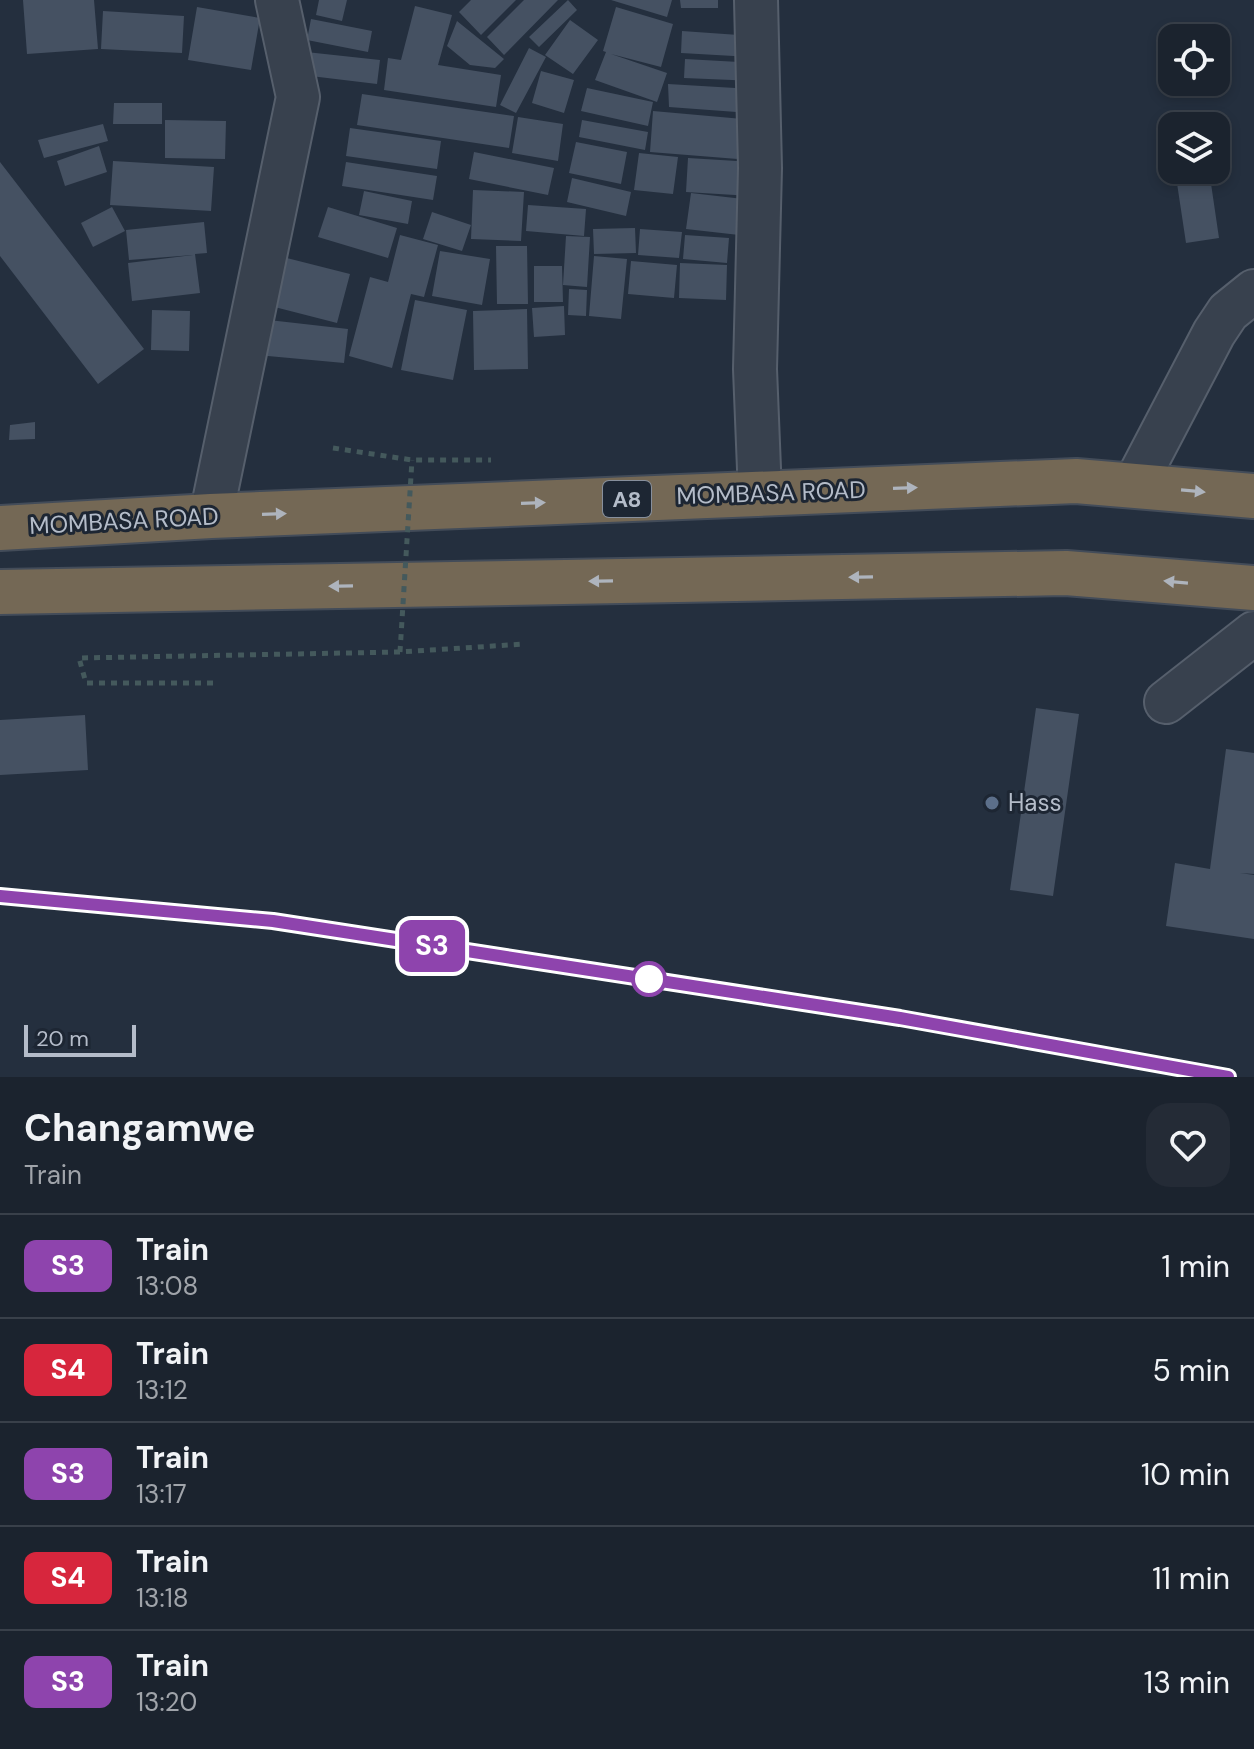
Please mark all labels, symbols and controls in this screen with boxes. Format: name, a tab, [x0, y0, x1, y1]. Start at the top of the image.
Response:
map controls	[1158, 24, 1230, 184]
button: locate	[1158, 24, 1230, 96]
button: layers	[1158, 112, 1230, 184]
street label: MOMBASA ROAD	[676, 474, 866, 511]
road number: A8	[603, 481, 651, 517]
one-way arrow	[893, 481, 918, 494]
one-way arrow	[1180, 485, 1205, 498]
one-way arrow	[521, 496, 546, 509]
street label: MOMBASA ROAD	[29, 500, 219, 541]
one-way arrow	[262, 507, 287, 520]
one-way arrow	[848, 571, 873, 583]
one-way arrow	[588, 575, 613, 587]
one-way arrow	[1163, 575, 1188, 588]
one-way arrow	[328, 579, 353, 592]
place label: Hass	[1008, 787, 1062, 818]
marker: Hass	[983, 794, 1001, 812]
line badge: S3	[396, 920, 468, 972]
text: S3	[415, 927, 449, 964]
unlabelled marker	[632, 962, 666, 996]
scale bar	[24, 1021, 136, 1057]
text: 20 m	[36, 1024, 89, 1053]
text: Changamwe	[24, 1103, 255, 1153]
button: heart	[1146, 1103, 1230, 1187]
text: Train	[24, 1158, 82, 1192]
text: Train	[136, 1230, 209, 1269]
text: S3	[51, 1247, 85, 1284]
text: 1 min	[1162, 1247, 1230, 1286]
text: 13:08	[136, 1269, 198, 1303]
text: Train	[136, 1334, 209, 1373]
text: S4	[50, 1351, 86, 1388]
text: 5 min	[1153, 1351, 1230, 1390]
text: 13:12	[136, 1373, 188, 1407]
text: Train	[136, 1438, 209, 1477]
text: S3	[51, 1455, 85, 1492]
text: 10 min	[1141, 1455, 1230, 1494]
text: 13:17	[136, 1477, 187, 1511]
text: Train	[136, 1542, 209, 1581]
text: S4	[50, 1559, 86, 1596]
text: 11 min	[1152, 1559, 1230, 1598]
text: 13:18	[136, 1581, 189, 1615]
text: Train	[136, 1646, 209, 1685]
text: S3	[51, 1663, 85, 1700]
text: 13 min	[1144, 1663, 1230, 1702]
text: 13:20	[136, 1685, 197, 1719]

